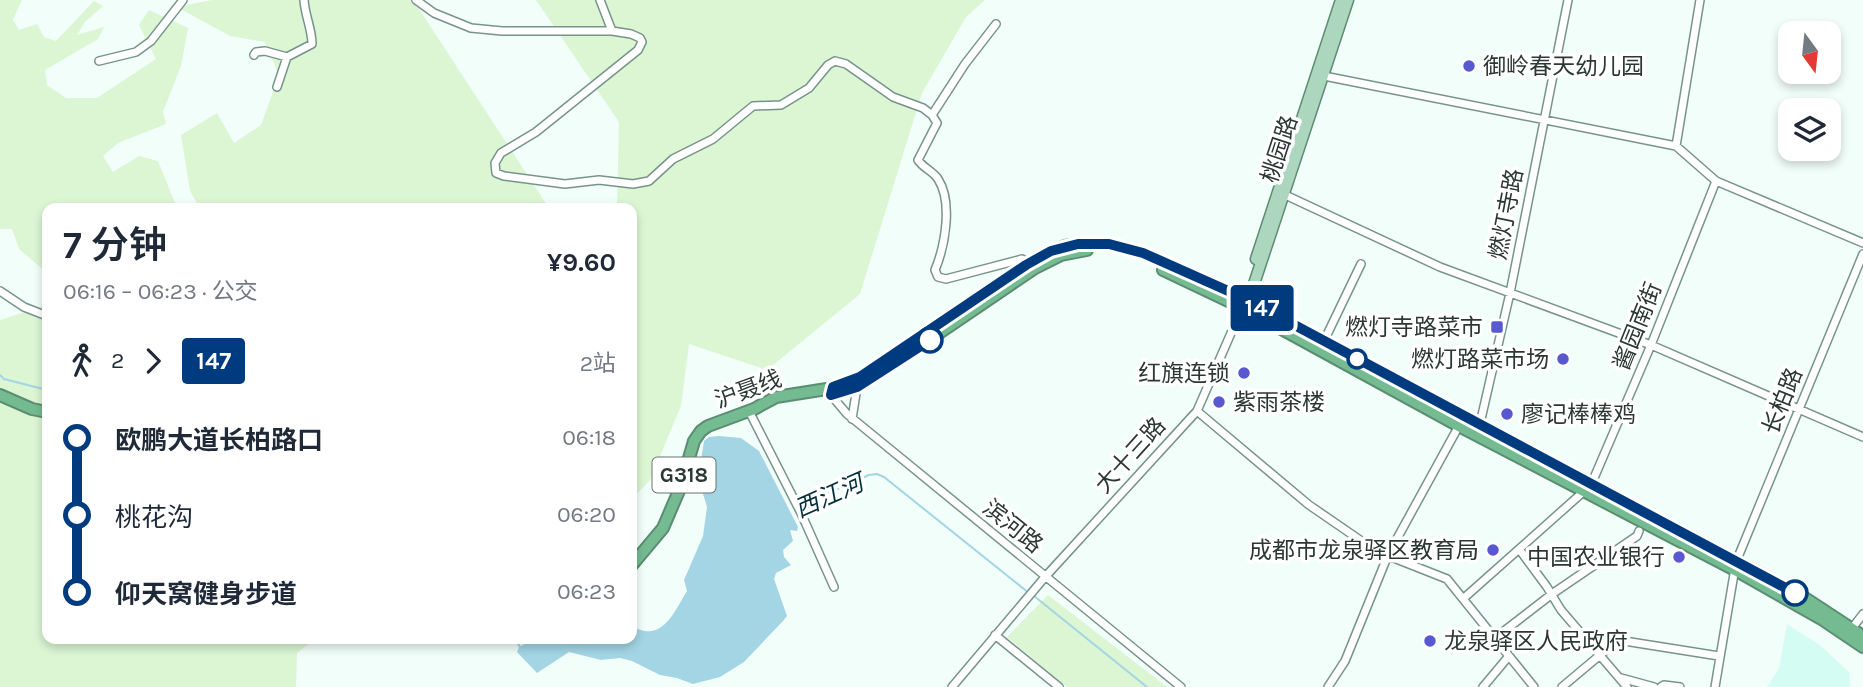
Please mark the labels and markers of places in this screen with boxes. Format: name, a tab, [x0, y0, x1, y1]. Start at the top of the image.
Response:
place label: 御岭春天幼儿园	[1483, 53, 1644, 80]
marker: 御岭春天幼儿园	[1461, 58, 1477, 74]
place label: 燃灯寺路菜市	[1345, 314, 1483, 341]
marker: 燃灯寺路菜市	[1489, 319, 1505, 335]
unlabelled marker	[917, 327, 943, 353]
place label: 燃灯路菜市场	[1411, 346, 1549, 373]
unlabelled marker	[1347, 349, 1367, 369]
marker: 燃灯路菜市场	[1555, 351, 1571, 367]
place label: 红旗连锁	[1138, 360, 1230, 387]
marker: 红旗连锁	[1236, 365, 1252, 381]
place label: 紫雨茶楼	[1233, 389, 1325, 416]
marker: 紫雨茶楼	[1211, 394, 1227, 410]
place label: 廖记棒棒鸡	[1521, 401, 1636, 428]
marker: 廖记棒棒鸡	[1499, 406, 1515, 422]
place label: 成都市龙泉驿区教育局	[1249, 537, 1479, 564]
marker: 成都市龙泉驿区教育局	[1485, 542, 1501, 558]
place label: 中国农业银行	[1527, 544, 1665, 571]
marker: 中国农业银行	[1671, 549, 1687, 565]
unlabelled marker	[1782, 580, 1808, 606]
place label: 龙泉驿区人民政府	[1444, 628, 1628, 655]
marker: 龙泉驿区人民政府	[1422, 633, 1438, 649]

